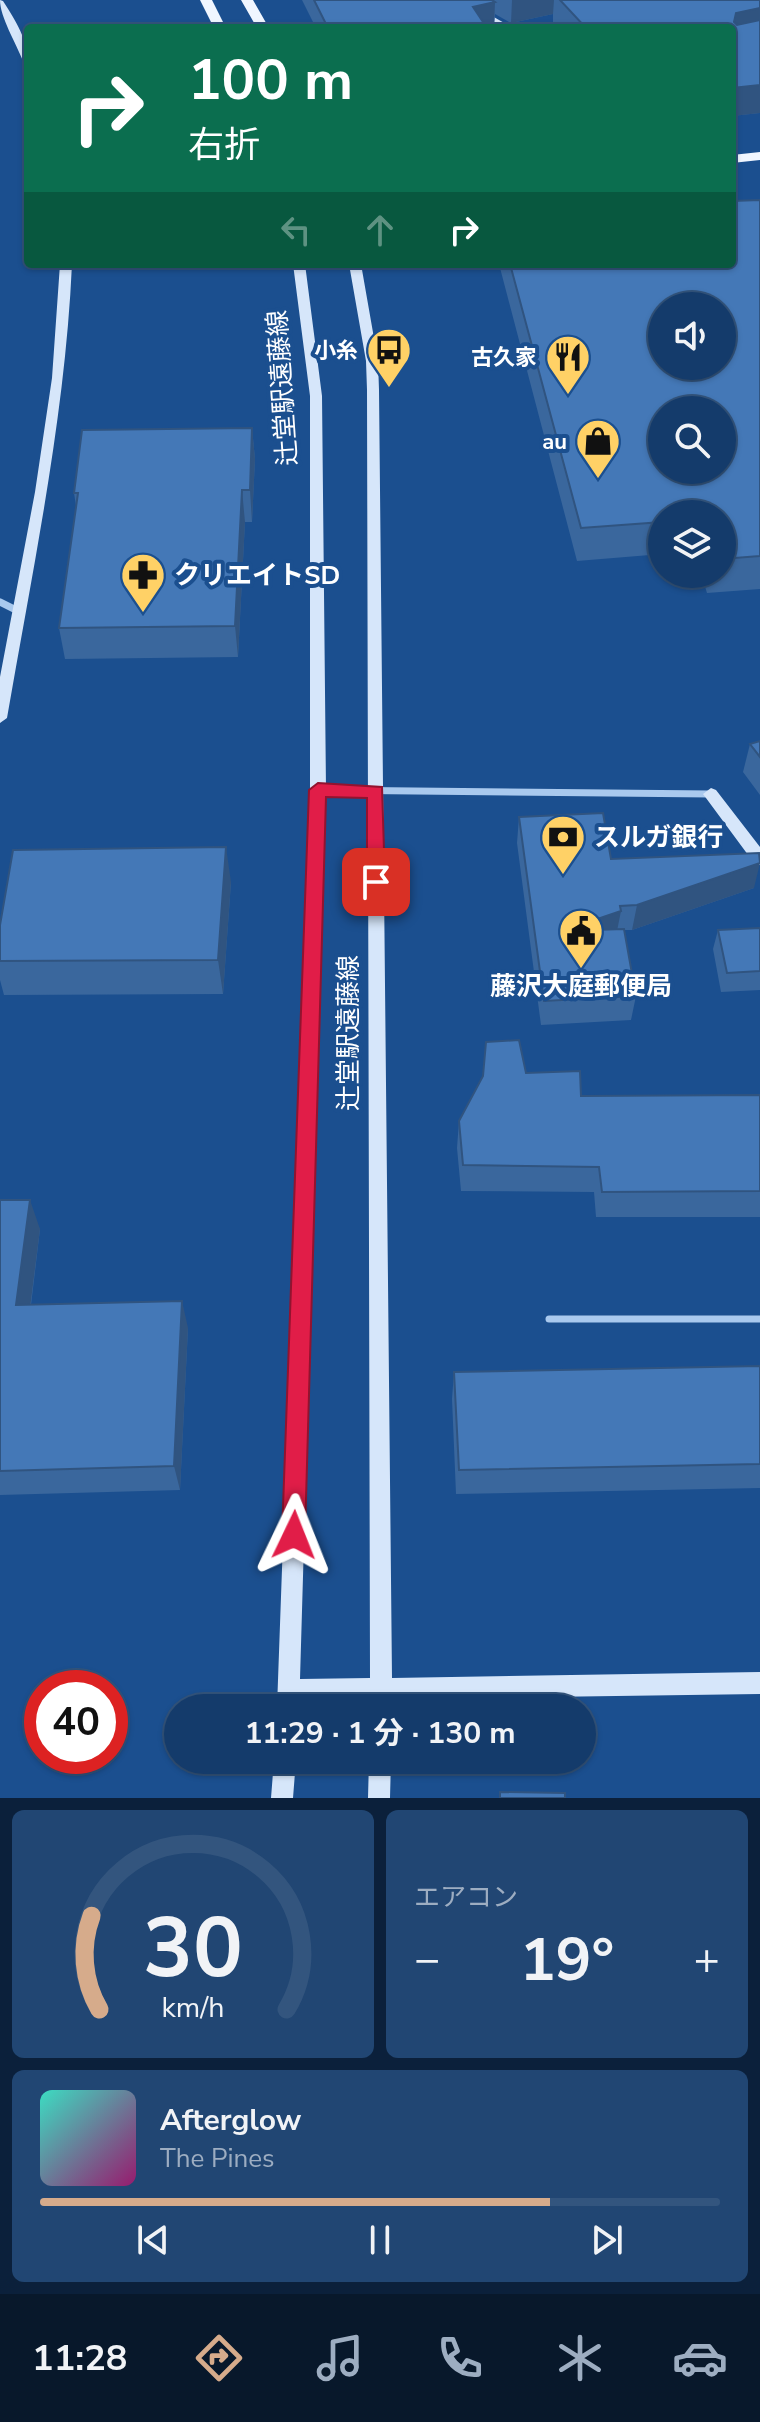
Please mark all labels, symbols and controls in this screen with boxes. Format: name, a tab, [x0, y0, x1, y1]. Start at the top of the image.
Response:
text: 100 m	[188, 42, 353, 119]
icon: right	[56, 56, 160, 160]
text: 右折	[188, 121, 260, 170]
icon: left	[274, 208, 318, 252]
icon: ahead	[358, 208, 402, 252]
icon: right	[442, 208, 486, 252]
map controls	[648, 292, 736, 588]
button: sound	[648, 292, 736, 380]
street label: 辻堂駅遠藤線	[260, 309, 305, 467]
bus stop icon: 小糸	[365, 326, 413, 389]
restaurant icon: 古久家	[544, 333, 592, 396]
place label: 小糸	[314, 336, 358, 366]
place label: 古久家	[471, 343, 537, 373]
button: search	[648, 396, 736, 484]
shop icon: au	[574, 417, 622, 480]
place label: au	[542, 427, 567, 457]
button: layers	[648, 500, 736, 588]
pharmacy icon: クリエイトSD	[119, 551, 167, 614]
place label: クリエイトSD	[174, 558, 340, 593]
bank icon: スルガ銀行	[539, 813, 587, 876]
place label: スルガ銀行	[594, 820, 723, 855]
pin	[342, 848, 410, 916]
icon: arrive	[354, 860, 398, 904]
public building icon: 藤沢大庭郵便局	[557, 907, 605, 970]
street label: 辻堂駅遠藤線	[331, 955, 366, 1111]
place label: 藤沢大庭郵便局	[490, 969, 672, 1004]
position arrow	[252, 1493, 336, 1577]
speed limit sign: 40	[24, 1670, 128, 1774]
text: 11:29 · 1 分 · 130 m	[244, 1713, 516, 1754]
text: エアコン	[414, 1880, 518, 1915]
text: 30	[143, 1892, 243, 2005]
text: 19°	[520, 1919, 614, 2001]
text: −	[414, 1930, 440, 1990]
text: +	[694, 1930, 720, 1990]
text: km/h	[162, 1988, 224, 2027]
text: Afterglow	[160, 2100, 301, 2141]
text: The Pines	[160, 2141, 275, 2176]
icon: previous	[131, 2218, 175, 2262]
icon: pause	[358, 2218, 402, 2262]
icon: next	[585, 2218, 629, 2262]
icon: directions	[191, 2330, 247, 2386]
icon: music	[312, 2330, 368, 2386]
icon: phone	[432, 2330, 488, 2386]
icon: climate	[552, 2330, 608, 2386]
icon: car	[672, 2330, 728, 2386]
text: 11:28	[32, 2334, 127, 2383]

